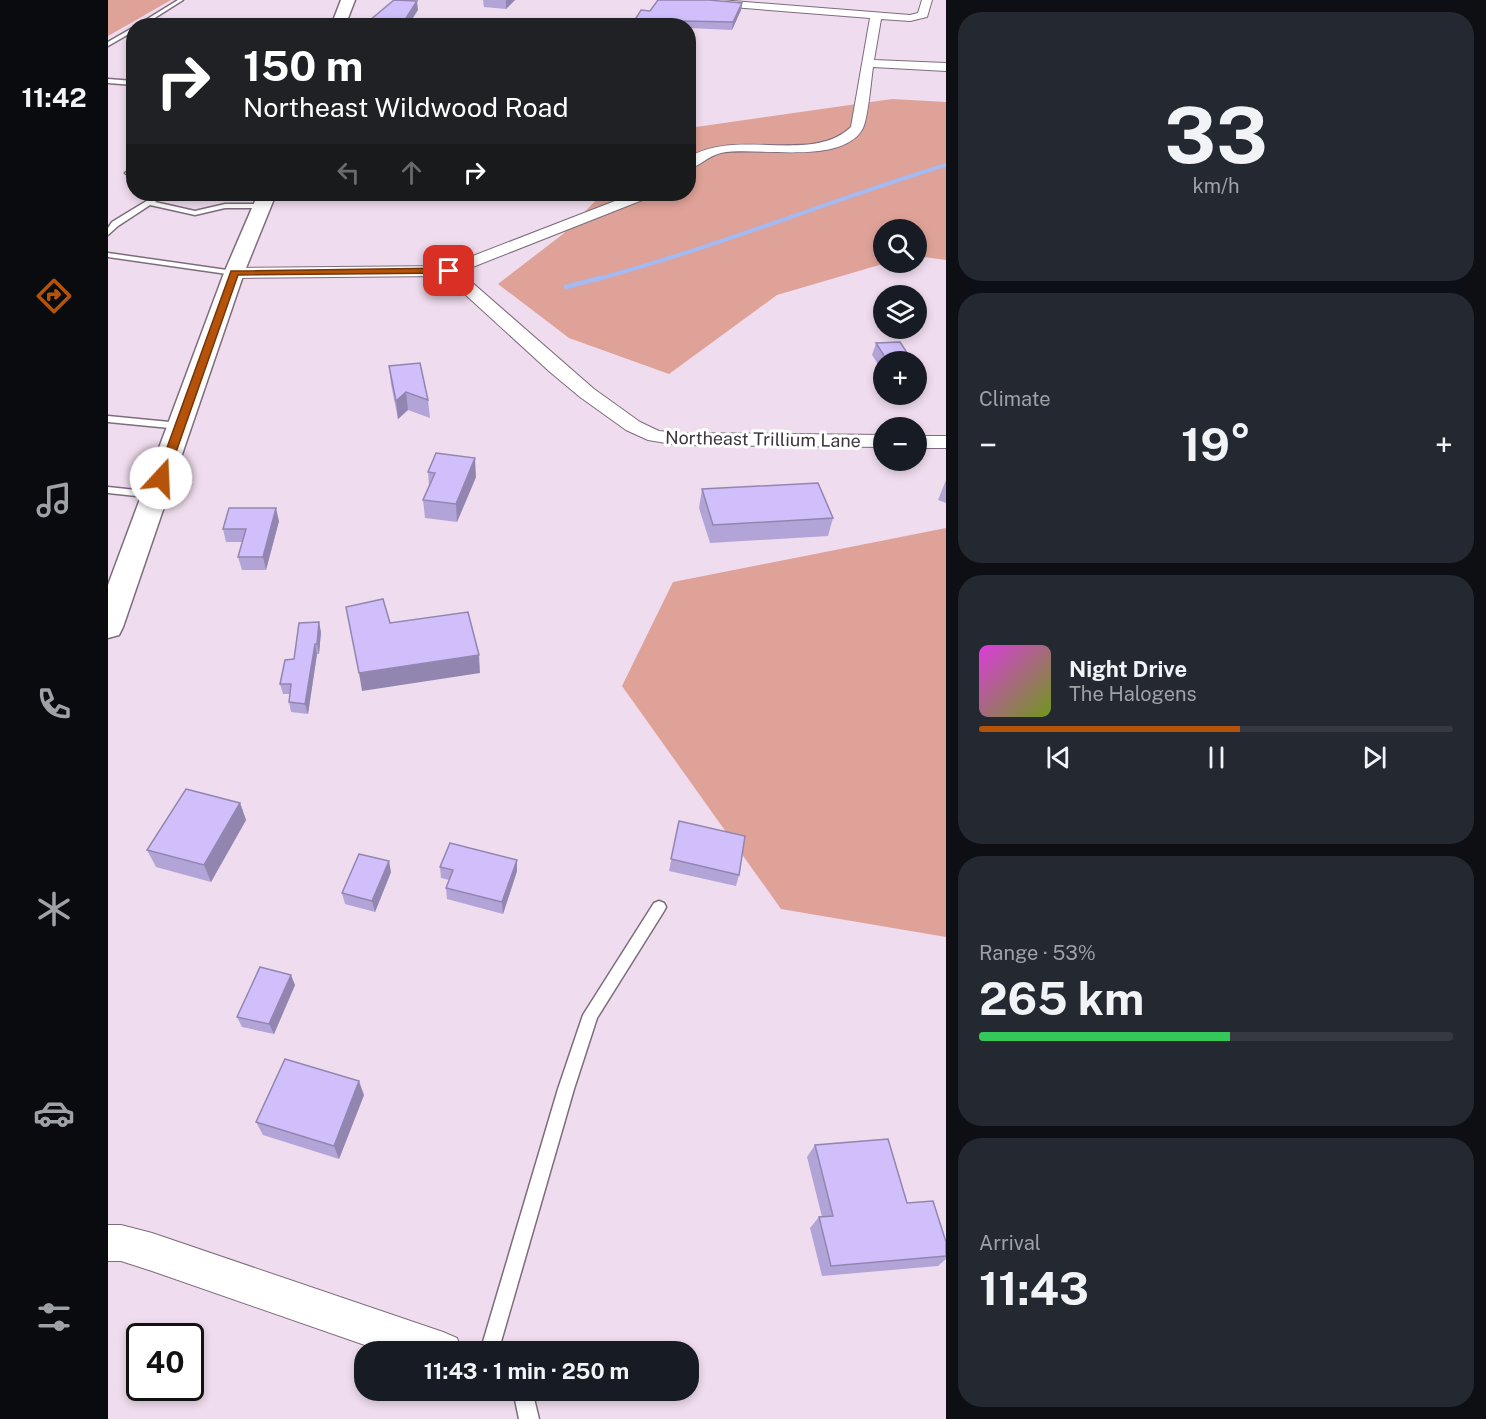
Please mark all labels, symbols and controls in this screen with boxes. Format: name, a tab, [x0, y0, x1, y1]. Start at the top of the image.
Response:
text: 150 m	[243, 41, 363, 90]
icon: right	[144, 42, 222, 120]
text: 11:42	[21, 81, 87, 113]
text: 33	[1164, 89, 1268, 181]
text: Northeast Wildwood Road	[243, 91, 569, 123]
icon: left	[332, 156, 365, 189]
icon: ahead	[395, 156, 428, 189]
icon: right	[458, 156, 491, 189]
text: km/h	[1192, 174, 1240, 198]
map controls	[873, 219, 927, 471]
button: search	[873, 219, 927, 273]
pin	[423, 245, 474, 296]
icon: arrive	[432, 254, 465, 287]
icon: directions	[33, 275, 75, 317]
button: layers	[873, 285, 927, 339]
button: +	[873, 351, 927, 405]
text: Climate	[979, 387, 1051, 411]
button: −	[873, 417, 927, 471]
text: 19°	[1181, 418, 1251, 471]
text: −	[979, 426, 997, 464]
text: +	[1435, 426, 1453, 464]
street label: Northeast Trillium Lane	[665, 427, 861, 451]
position arrow	[129, 446, 193, 510]
icon: music	[33, 479, 75, 521]
text: Night Drive	[1069, 656, 1187, 682]
text: The Halogens	[1069, 682, 1197, 706]
icon: phone	[33, 683, 75, 725]
icon: previous	[1042, 741, 1075, 774]
icon: pause	[1200, 741, 1233, 774]
icon: next	[1358, 741, 1391, 774]
icon: climate	[33, 888, 75, 930]
text: Range · 53%	[979, 941, 1096, 965]
text: 265 km	[979, 972, 1144, 1025]
icon: car	[33, 1092, 75, 1134]
text: Arrival	[979, 1231, 1041, 1255]
text: 11:43	[979, 1262, 1089, 1315]
icon: filters	[33, 1296, 75, 1338]
speed limit sign: 40	[126, 1323, 204, 1401]
text: 11:43 · 1 min · 250 m	[424, 1358, 629, 1384]

